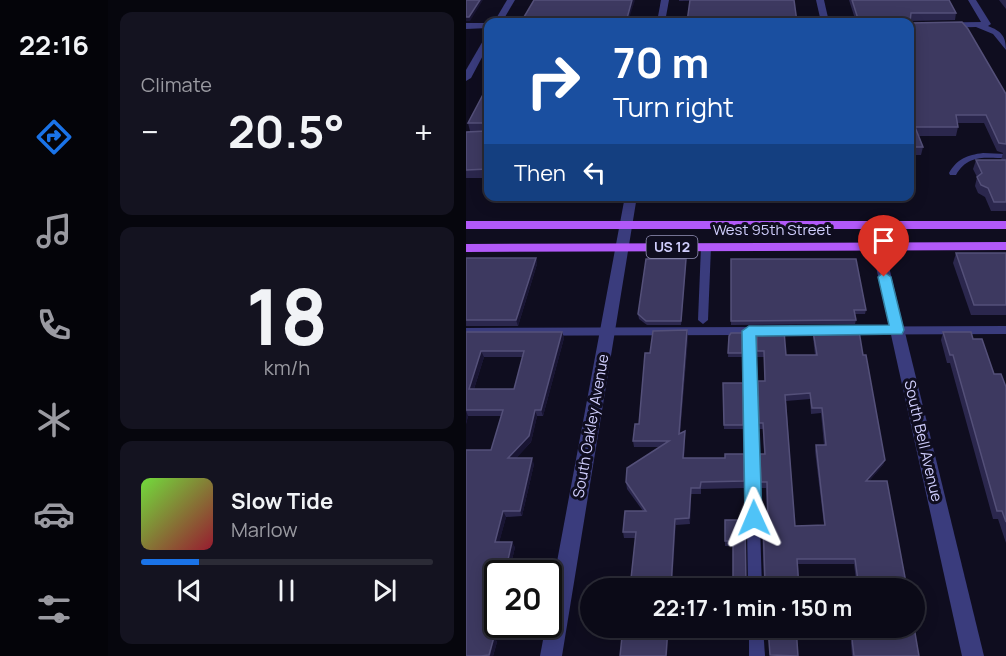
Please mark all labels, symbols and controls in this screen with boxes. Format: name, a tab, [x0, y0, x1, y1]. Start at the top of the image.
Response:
text: 22:16	[19, 26, 89, 63]
text: 70 m	[613, 33, 709, 91]
icon: right	[514, 42, 592, 120]
text: Climate	[141, 71, 212, 98]
text: Turn right	[613, 88, 734, 125]
text: 20.5°	[228, 100, 345, 162]
text: −	[141, 109, 159, 154]
text: +	[414, 109, 433, 154]
icon: directions	[33, 116, 75, 158]
icon: left	[578, 156, 611, 189]
text: Then	[514, 158, 566, 188]
icon: music	[33, 210, 75, 252]
pin	[858, 215, 909, 277]
street label: West 95th Street	[713, 219, 831, 240]
icon: arrive	[867, 224, 900, 257]
road number: US 12	[646, 236, 698, 258]
text: 18	[246, 262, 328, 368]
icon: phone	[33, 304, 75, 346]
street label: South Oakley Avenue	[567, 352, 614, 500]
text: km/h	[264, 354, 310, 381]
street label: South Bell Avenue	[899, 378, 948, 504]
icon: climate	[33, 399, 75, 441]
text: Slow Tide	[231, 486, 333, 516]
position arrow	[722, 486, 786, 550]
icon: car	[33, 493, 75, 535]
text: Marlow	[231, 516, 298, 543]
speed limit sign: 20	[484, 560, 562, 638]
icon: previous	[173, 574, 206, 607]
icon: pause	[270, 574, 303, 607]
icon: next	[368, 574, 401, 607]
icon: filters	[33, 588, 75, 630]
text: 22:17 · 1 min · 150 m	[653, 593, 852, 623]

